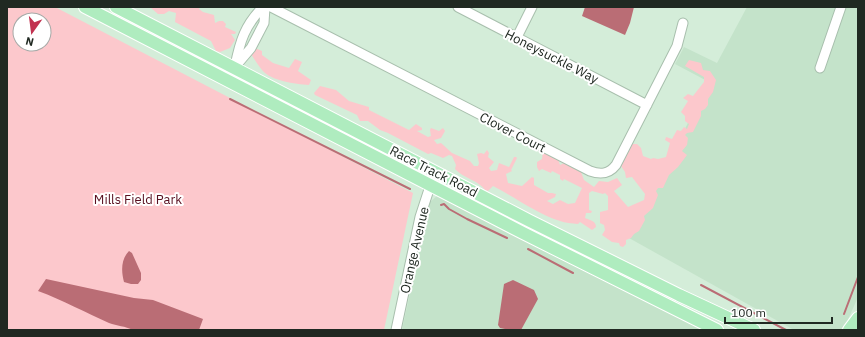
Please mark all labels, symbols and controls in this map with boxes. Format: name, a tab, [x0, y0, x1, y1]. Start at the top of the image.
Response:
north arrow	[12, 12, 52, 52]
street label: Honeysuckle Way	[502, 25, 602, 88]
text: N	[24, 34, 35, 49]
street label: Clover Court	[477, 108, 549, 156]
street label: Race Track Road	[387, 142, 481, 201]
park label: Mills Field Park	[94, 191, 182, 208]
street label: Orange Avenue	[396, 205, 433, 295]
scale bar	[725, 299, 832, 325]
text: 100 m	[731, 305, 766, 320]

